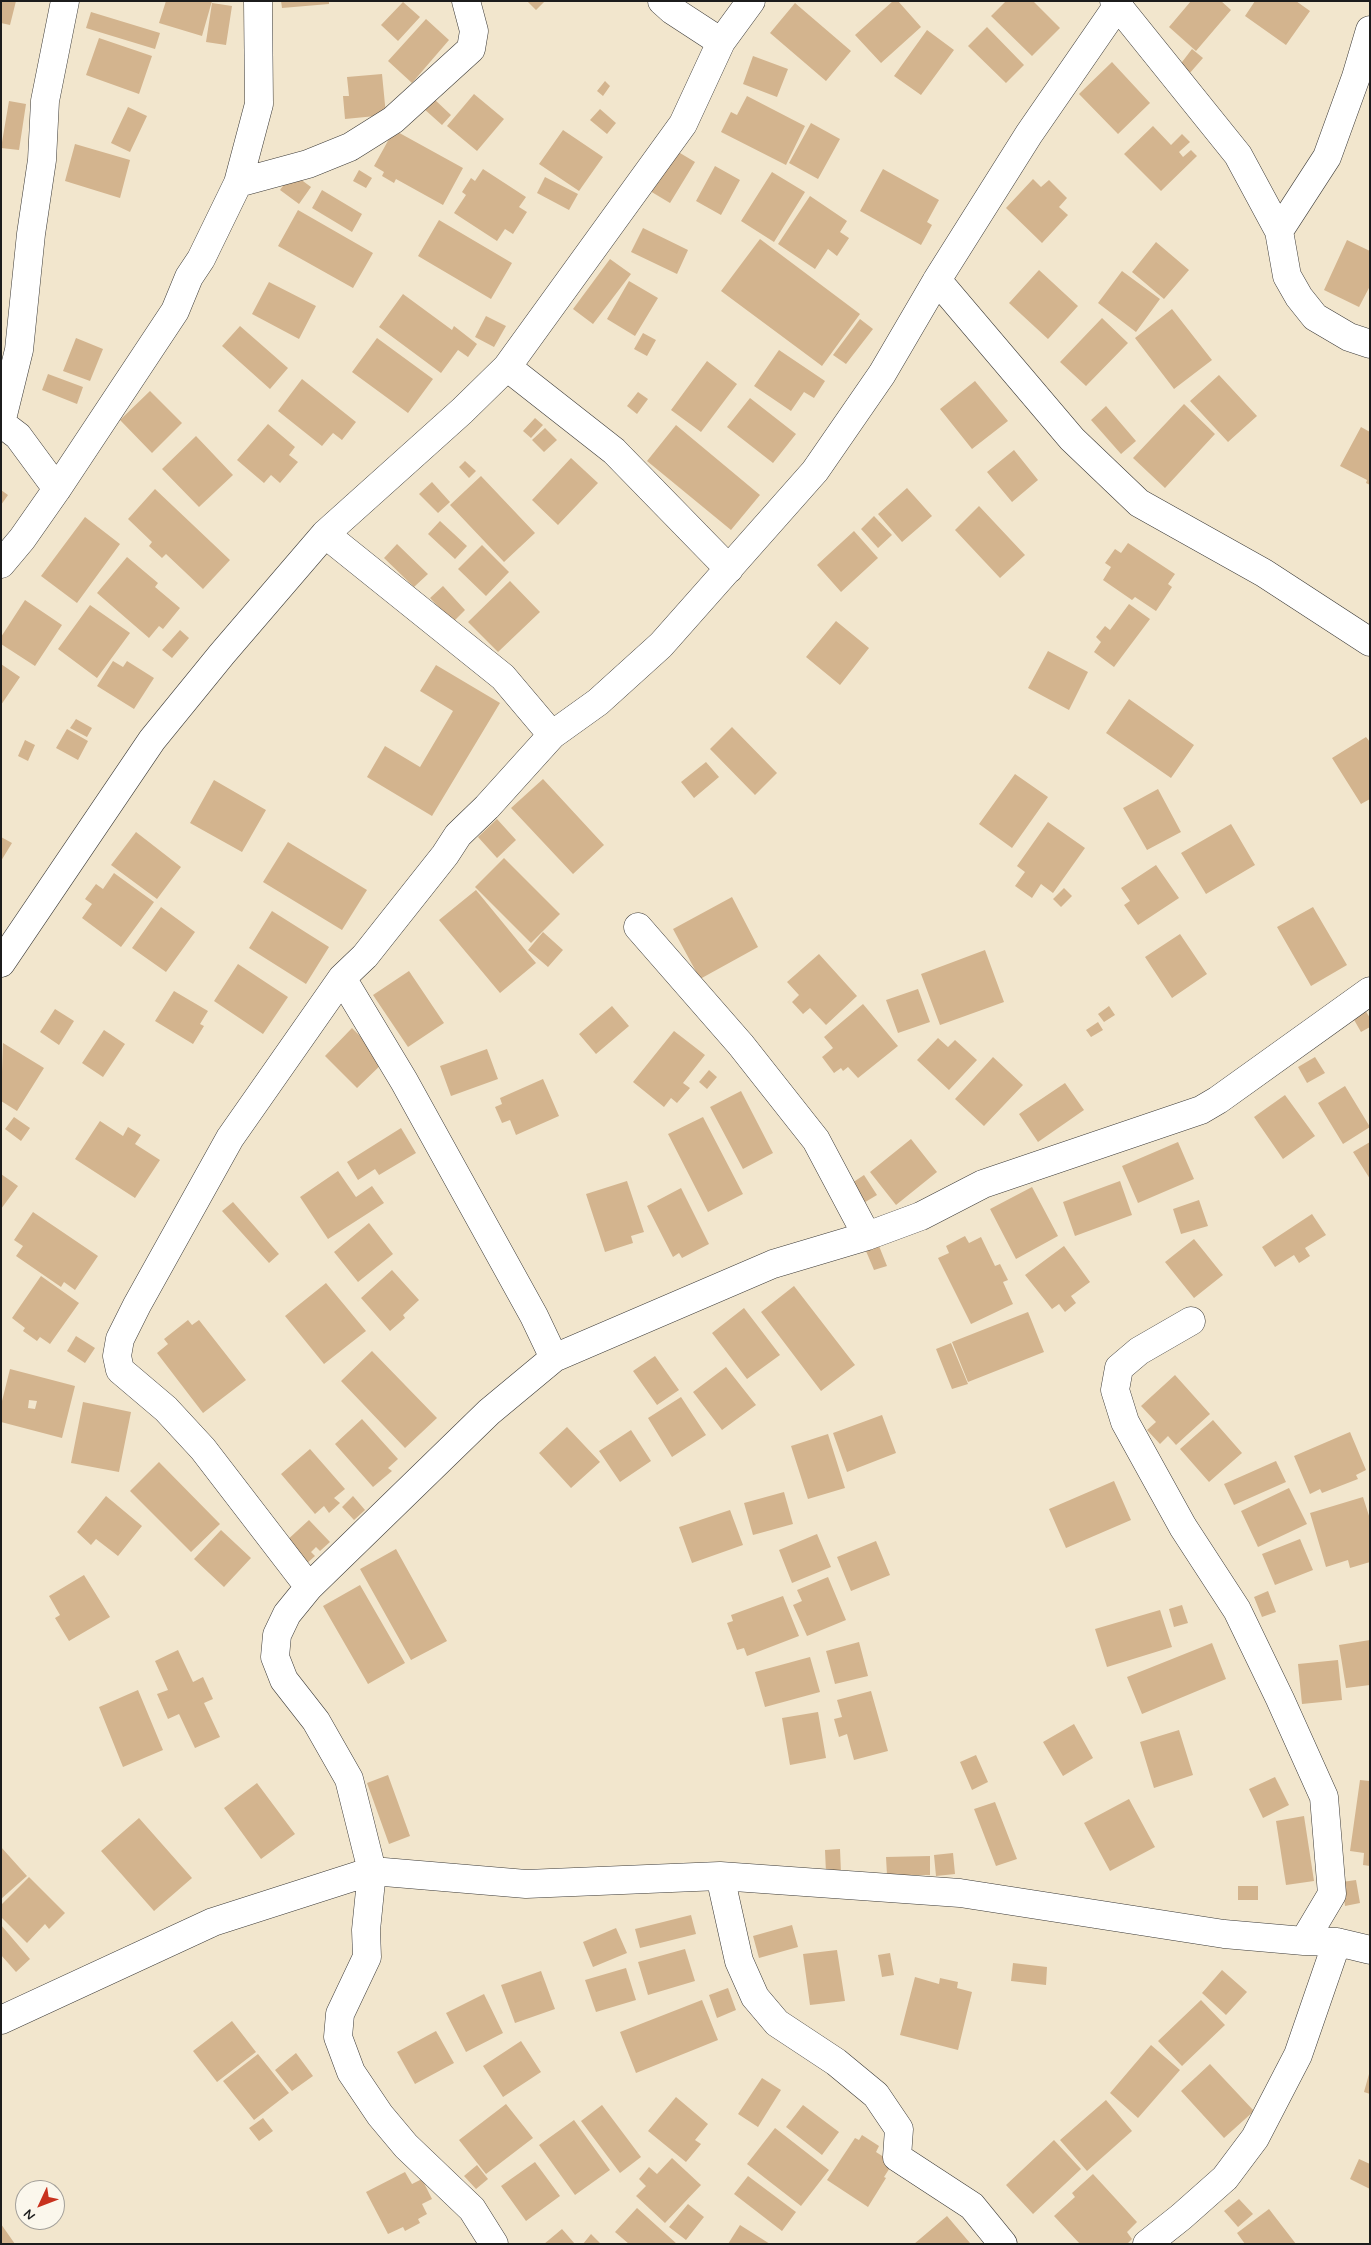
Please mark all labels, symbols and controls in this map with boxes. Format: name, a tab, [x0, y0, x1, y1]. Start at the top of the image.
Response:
north arrow	[15, 2180, 65, 2230]
text: N	[20, 2205, 40, 2224]

